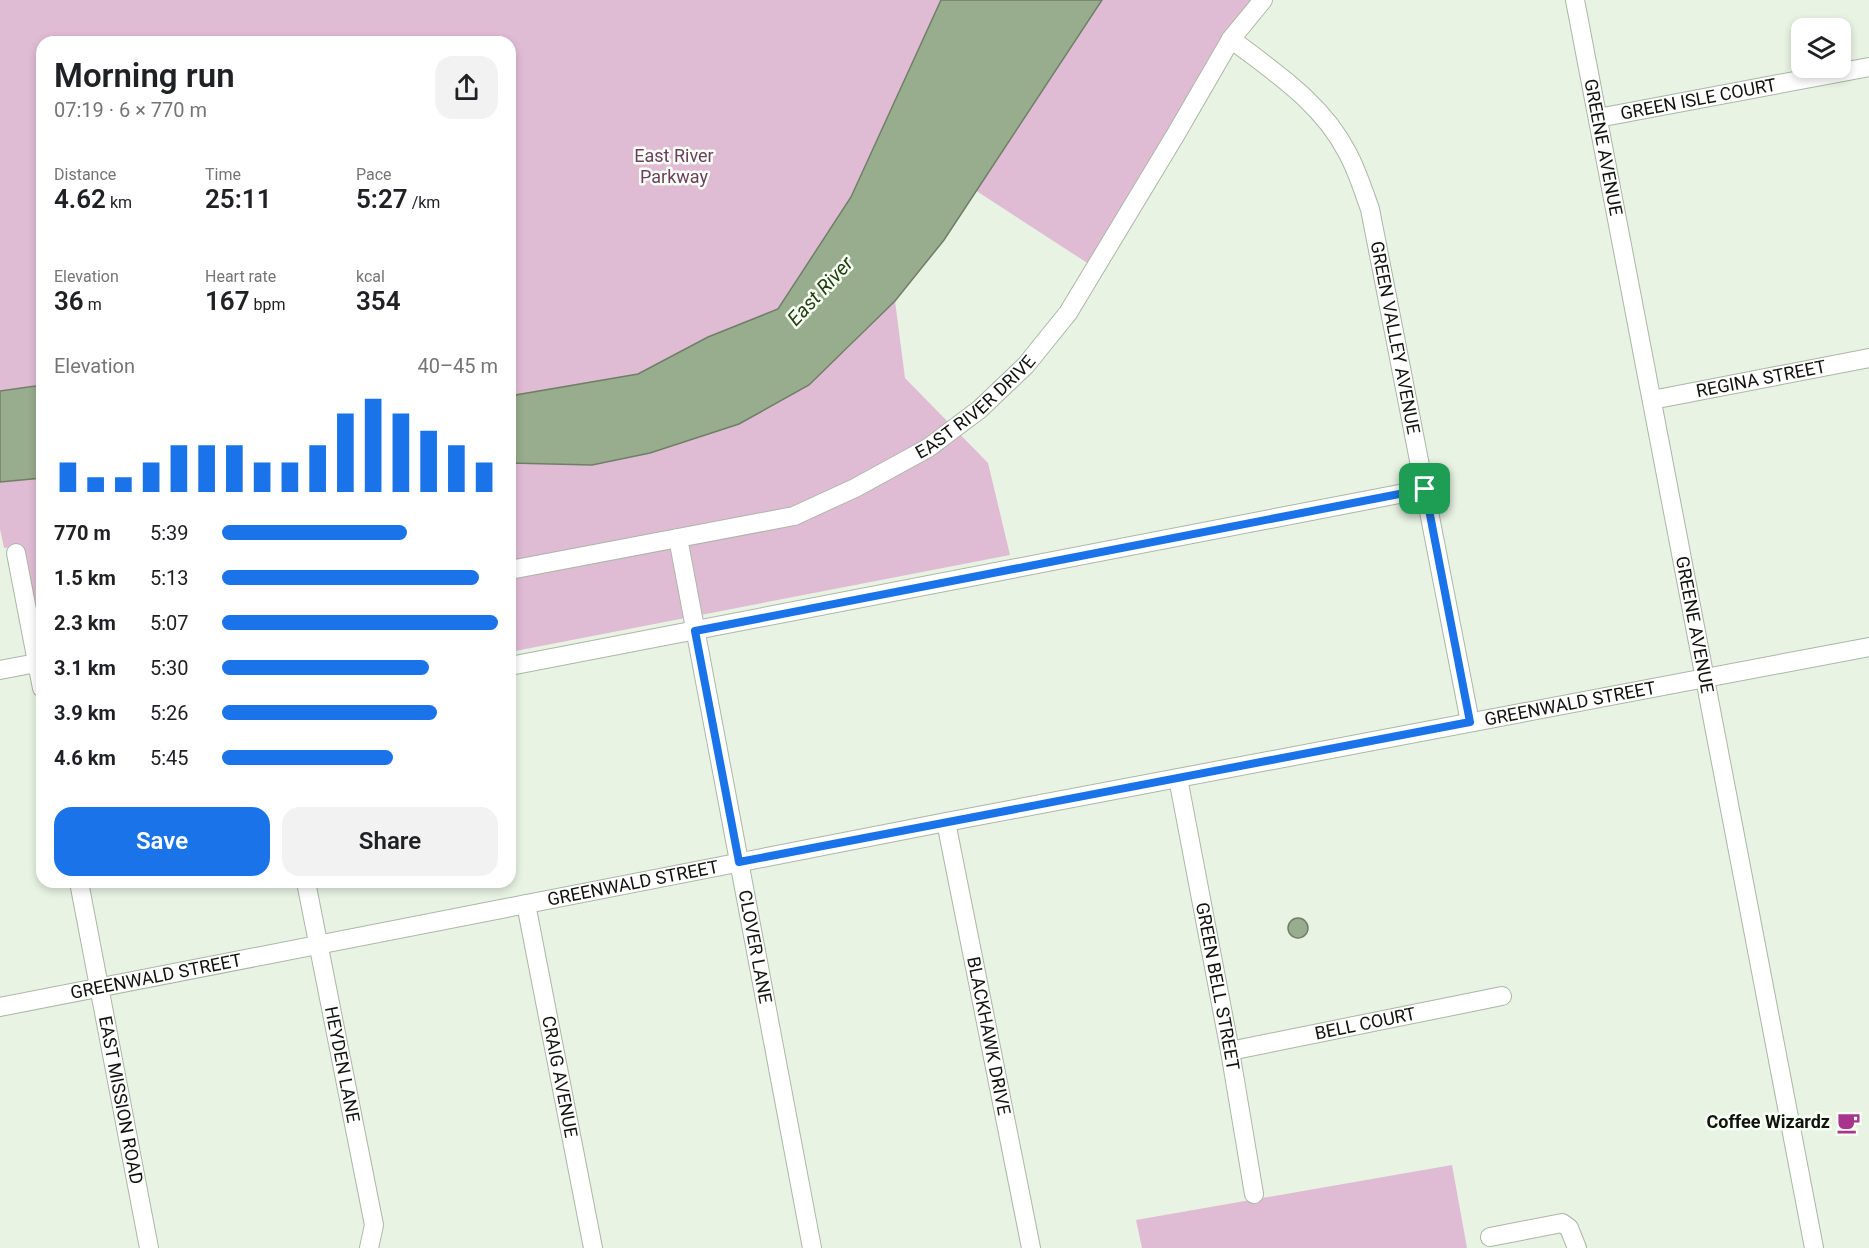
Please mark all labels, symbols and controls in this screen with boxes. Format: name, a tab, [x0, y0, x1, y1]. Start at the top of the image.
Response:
map controls	[1791, 18, 1851, 78]
button: layers	[1791, 18, 1851, 78]
text: Morning run	[54, 56, 235, 95]
button: share	[435, 56, 498, 119]
street label: GREEN ISLE COURT	[1619, 74, 1778, 124]
street label: GREENE AVENUE	[1580, 77, 1627, 217]
text: 07:19 · 6 × 770 m	[54, 98, 207, 122]
park label: East River Parkway	[634, 145, 714, 187]
text: Distance	[54, 165, 116, 184]
text: Time	[205, 165, 241, 184]
text: Pace	[356, 165, 392, 184]
text: 4.62	[54, 184, 106, 214]
text: 25:11	[205, 184, 272, 214]
text: 5:27	[356, 184, 408, 214]
text: km	[106, 193, 132, 212]
text: /km	[408, 193, 440, 212]
street label: GREEN VALLEY AVENUE	[1367, 239, 1425, 436]
water label: East River	[782, 250, 859, 331]
text: Elevation	[54, 267, 119, 286]
text: Heart rate	[205, 267, 276, 286]
text: kcal	[356, 267, 385, 286]
text: 36	[54, 286, 84, 316]
text: 167	[205, 286, 250, 316]
text: 354	[356, 286, 401, 316]
text: m	[84, 295, 102, 314]
text: bpm	[250, 295, 286, 314]
street label: EAST RIVER DRIVE	[912, 351, 1039, 463]
text: Elevation	[54, 354, 135, 378]
text: 40–45 m	[417, 354, 498, 378]
street label: REGINA STREET	[1694, 356, 1828, 401]
pin	[1399, 463, 1450, 514]
icon: arrive	[1408, 472, 1441, 505]
text: 770 m	[54, 521, 111, 545]
text: 5:39	[150, 521, 189, 545]
street label: GREENE AVENUE	[1672, 554, 1718, 695]
text: 1.5 km	[54, 566, 116, 590]
text: 5:13	[150, 566, 189, 590]
text: 2.3 km	[54, 611, 116, 635]
text: 5:07	[150, 611, 189, 635]
text: 3.1 km	[54, 656, 116, 680]
text: 5:30	[150, 656, 189, 680]
street label: GREENWALD STREET	[1482, 677, 1658, 730]
text: 3.9 km	[54, 701, 116, 725]
text: 5:26	[150, 701, 189, 725]
text: 4.6 km	[54, 746, 116, 770]
text: 5:45	[150, 746, 189, 770]
button: Save	[54, 807, 270, 876]
button: Share	[282, 807, 498, 876]
street label: GREENWALD STREET	[546, 856, 721, 910]
street label: CLOVER LANE	[735, 888, 777, 1005]
street label: GREEN BELL STREET	[1192, 901, 1244, 1072]
street label: GREENWALD STREET	[69, 949, 244, 1003]
street label: BLACKHAWK DRIVE	[963, 955, 1015, 1117]
street label: BELL COURT	[1313, 1003, 1418, 1044]
street label: HEYDEN LANE	[321, 1004, 364, 1124]
street label: EAST MISSION ROAD	[95, 1014, 148, 1186]
street label: CRAIG AVENUE	[538, 1014, 582, 1139]
cafe icon: Coffee Wizardz	[1835, 1109, 1861, 1135]
place label: Coffee Wizardz	[1706, 1111, 1830, 1132]

